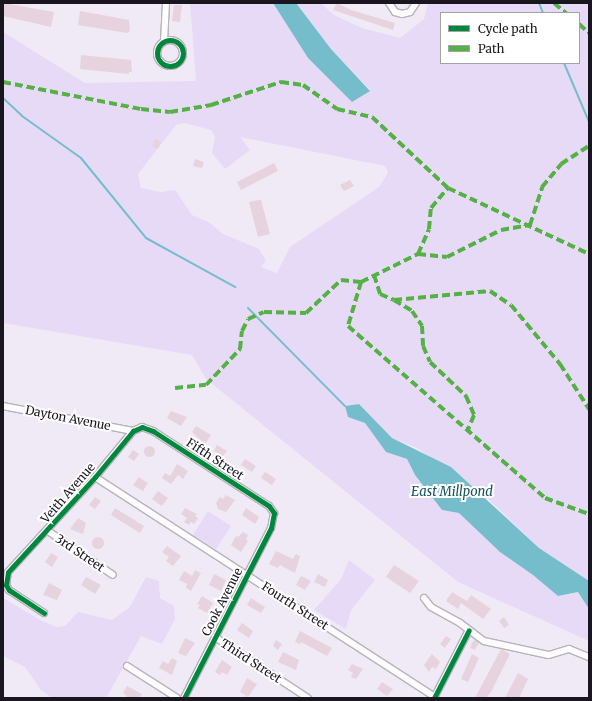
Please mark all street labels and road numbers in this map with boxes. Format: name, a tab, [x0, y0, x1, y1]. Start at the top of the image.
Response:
street label: Dayton Avenue	[24, 403, 112, 433]
street label: Fifth Street	[184, 435, 246, 483]
street label: Veith Avenue	[38, 460, 98, 526]
street label: 3rd Street	[53, 531, 107, 575]
street label: Cook Avenue	[199, 566, 245, 638]
street label: Fourth Street	[259, 579, 331, 633]
street label: Third Street	[218, 636, 284, 686]

